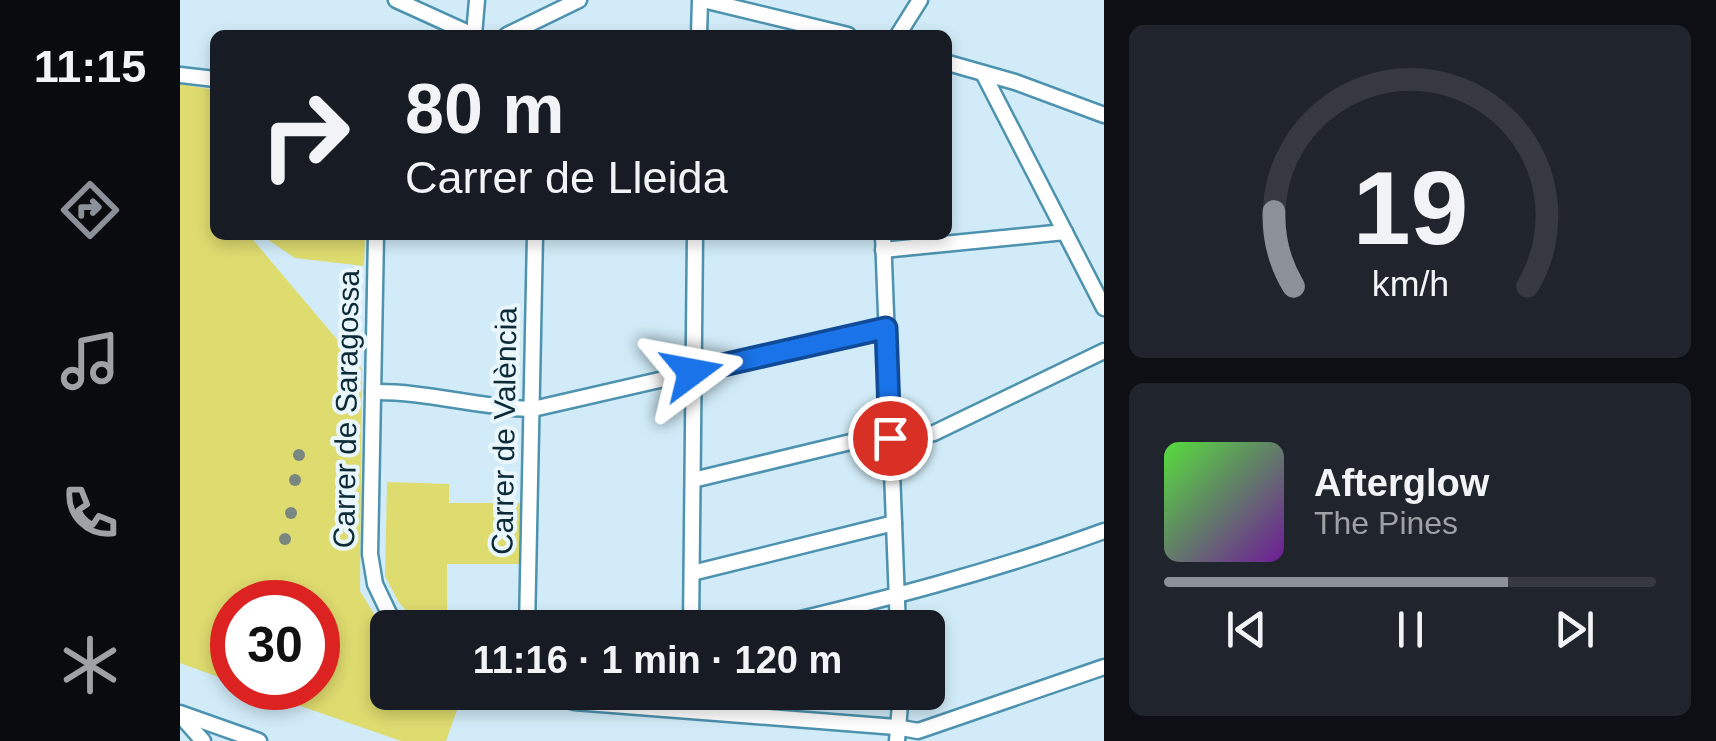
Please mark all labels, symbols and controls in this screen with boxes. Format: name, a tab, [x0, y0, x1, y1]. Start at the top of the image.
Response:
text: 11:15	[34, 41, 146, 92]
icon: right	[240, 70, 370, 200]
text: 80 m	[405, 70, 565, 148]
text: 19	[1352, 150, 1468, 266]
text: Carrer de Lleida	[405, 152, 728, 203]
icon: directions	[55, 175, 125, 245]
text: km/h	[1371, 264, 1449, 304]
street label: Carrer de Saragossa	[327, 269, 365, 549]
street label: Carrer de València	[485, 306, 523, 555]
position arrow	[640, 320, 744, 424]
icon: music	[55, 326, 125, 396]
pin	[848, 396, 933, 481]
icon: arrive	[863, 411, 918, 466]
text: Afterglow	[1314, 462, 1489, 504]
icon: phone	[55, 478, 125, 548]
text: The Pines	[1314, 505, 1458, 541]
speed limit sign: 30	[210, 580, 340, 710]
icon: previous	[1219, 602, 1274, 657]
icon: pause	[1383, 602, 1438, 657]
icon: next	[1547, 602, 1602, 657]
icon: climate	[55, 630, 125, 700]
text: 11:16 · 1 min · 120 m	[473, 639, 842, 681]

